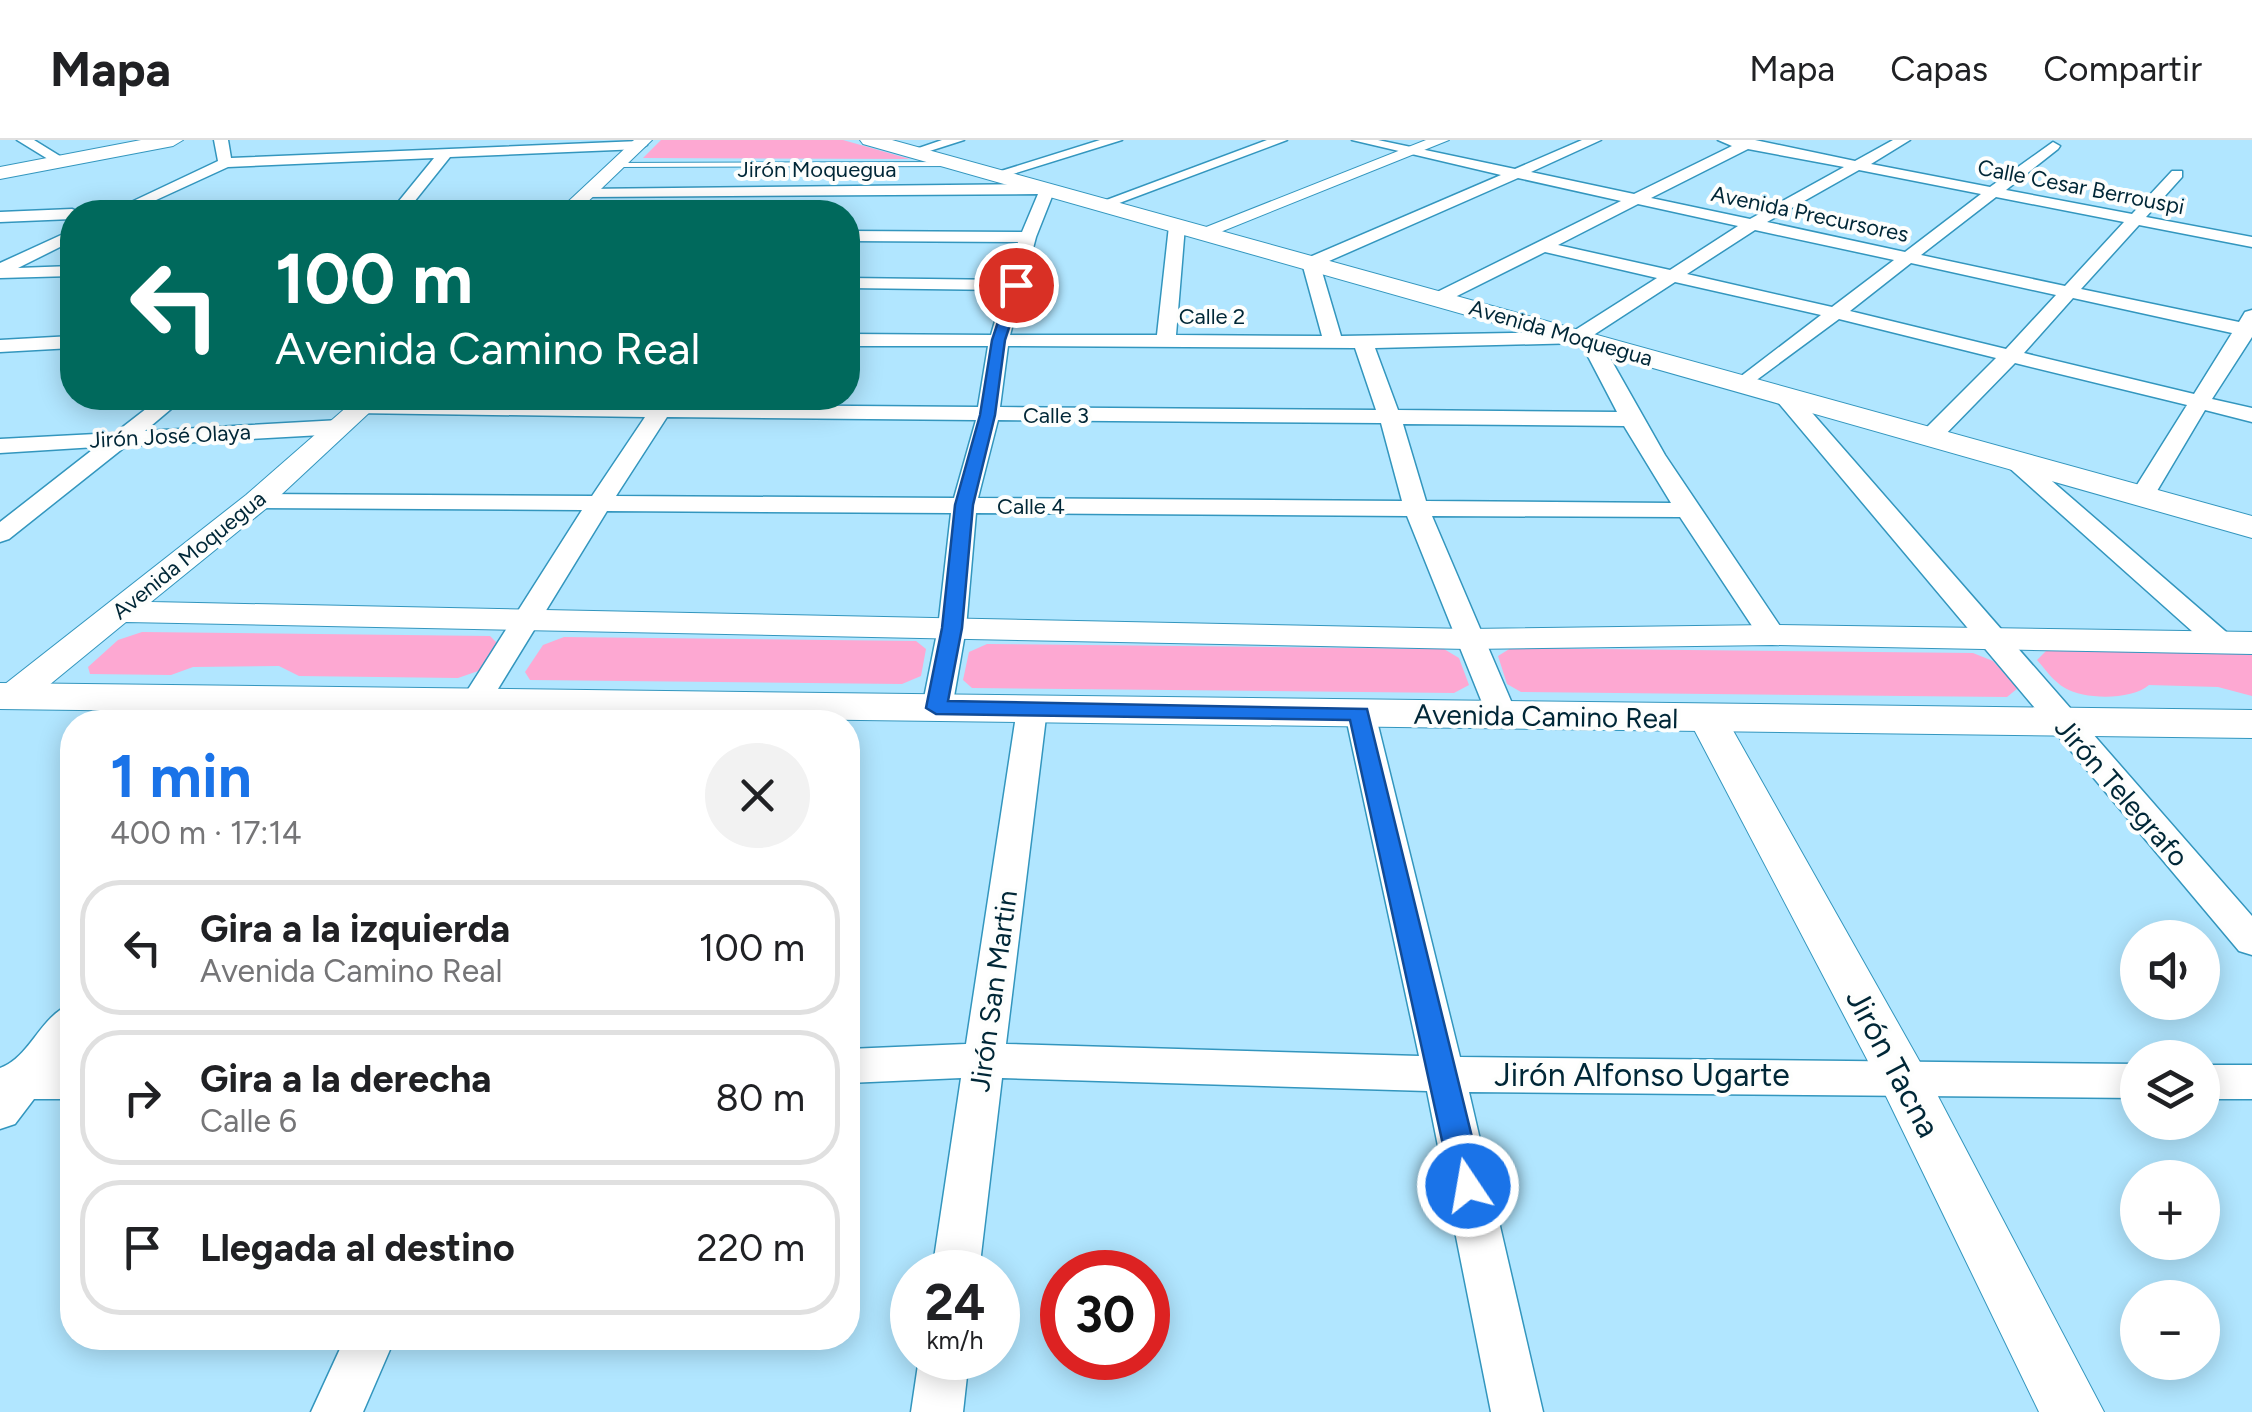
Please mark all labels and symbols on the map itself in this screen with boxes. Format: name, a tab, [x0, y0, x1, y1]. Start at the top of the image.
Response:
street label: Calle Cesar Berrouspi	[1975, 154, 2187, 220]
street label: Jirón Moquegua	[737, 156, 897, 183]
street label: Avenida Precursores	[1709, 180, 1911, 248]
pin	[974, 243, 1059, 328]
street label: Avenida Moquegua	[1466, 294, 1656, 372]
street label: Calle 2	[1179, 303, 1245, 330]
street label: Calle 3	[1023, 402, 1089, 429]
street label: Jirón José Olaya	[89, 418, 251, 454]
street label: Avenida Moquegua	[107, 485, 271, 625]
street label: Calle 4	[997, 493, 1065, 520]
street label: Avenida Camino Real	[1413, 697, 1679, 735]
street label: Jirón Telegrafo	[2048, 711, 2196, 873]
street label: Jirón San Martin	[962, 888, 1024, 1094]
street label: Jirón Tacna	[1838, 982, 1948, 1144]
street label: Jirón Alfonso Ugarte	[1494, 1056, 1790, 1094]
position arrow	[1416, 1134, 1520, 1238]
speed limit sign: 30	[1040, 1250, 1170, 1380]

